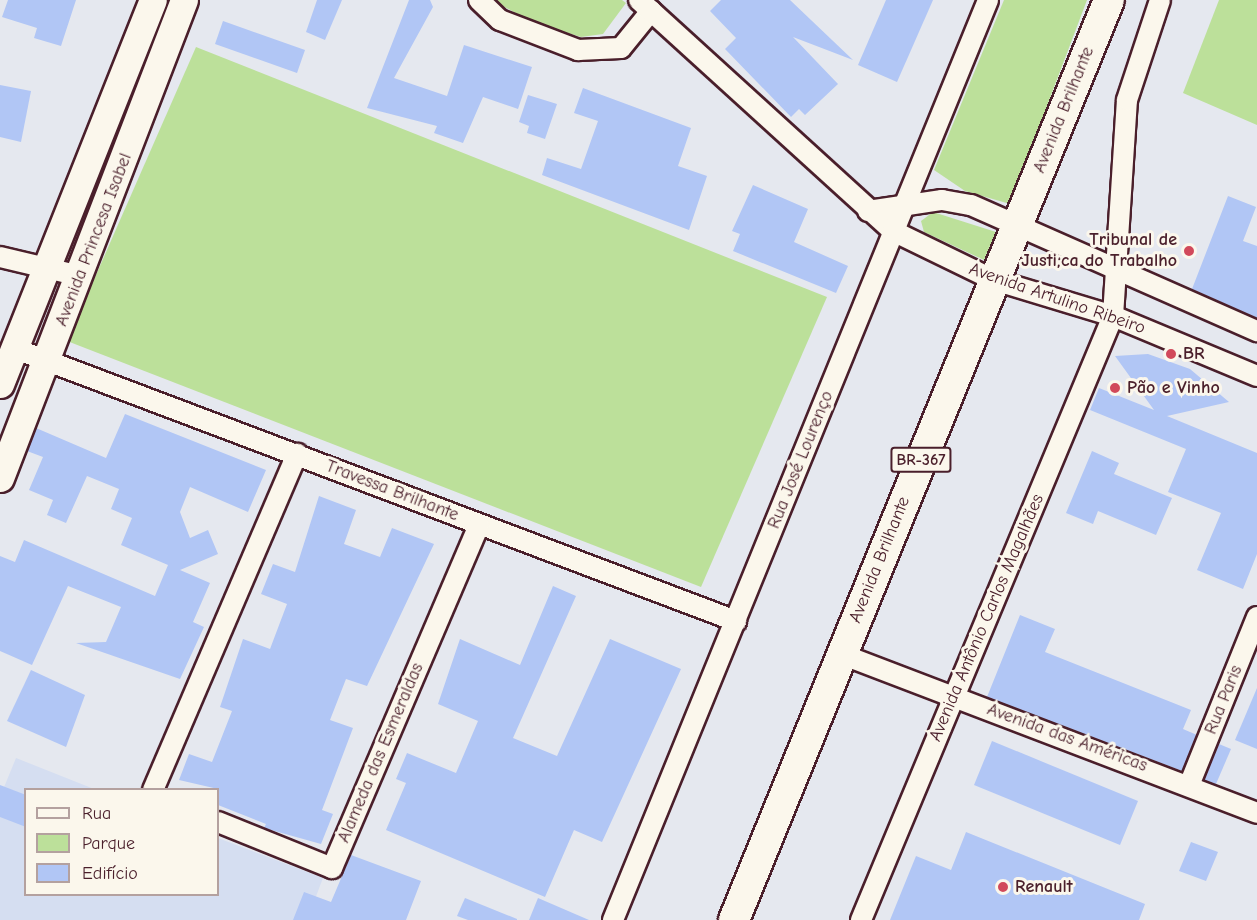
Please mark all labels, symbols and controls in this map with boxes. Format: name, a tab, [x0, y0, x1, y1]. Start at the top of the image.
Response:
street label: Avenida Brilhante	[1029, 44, 1099, 176]
street label: Avenida Princesa Isabel	[51, 150, 137, 330]
place label: Tribunal de Justi;ca do Trabalho	[1021, 230, 1177, 272]
marker: Tribunal de Justi;ca do Trabalho	[1182, 244, 1196, 258]
street label: Avenida Artulino Ribeiro	[966, 259, 1148, 339]
place label: BR	[1183, 343, 1204, 365]
marker: BR	[1164, 347, 1178, 361]
place label: Pão e Vinho	[1127, 377, 1220, 399]
marker: Pão e Vinho	[1108, 381, 1122, 395]
street label: Rua José Lourenço	[764, 388, 838, 532]
road number: BR-367	[890, 447, 952, 473]
street label: Travessa Brilhante	[322, 456, 462, 526]
street label: Avenida Antônio Carlos Magalhães	[925, 491, 1049, 745]
street label: Avenida Brilhante	[845, 494, 915, 626]
street label: Alameda das Esmeraldas	[333, 660, 429, 846]
street label: Rua Paris	[1200, 662, 1248, 738]
street label: Avenida das Américas	[984, 699, 1150, 777]
legend	[24, 788, 219, 896]
text: Rua	[82, 803, 111, 824]
text: Parque	[82, 833, 135, 854]
text: Edifício	[82, 863, 138, 884]
place label: Renault	[1015, 876, 1073, 898]
marker: Renault	[996, 880, 1010, 894]

